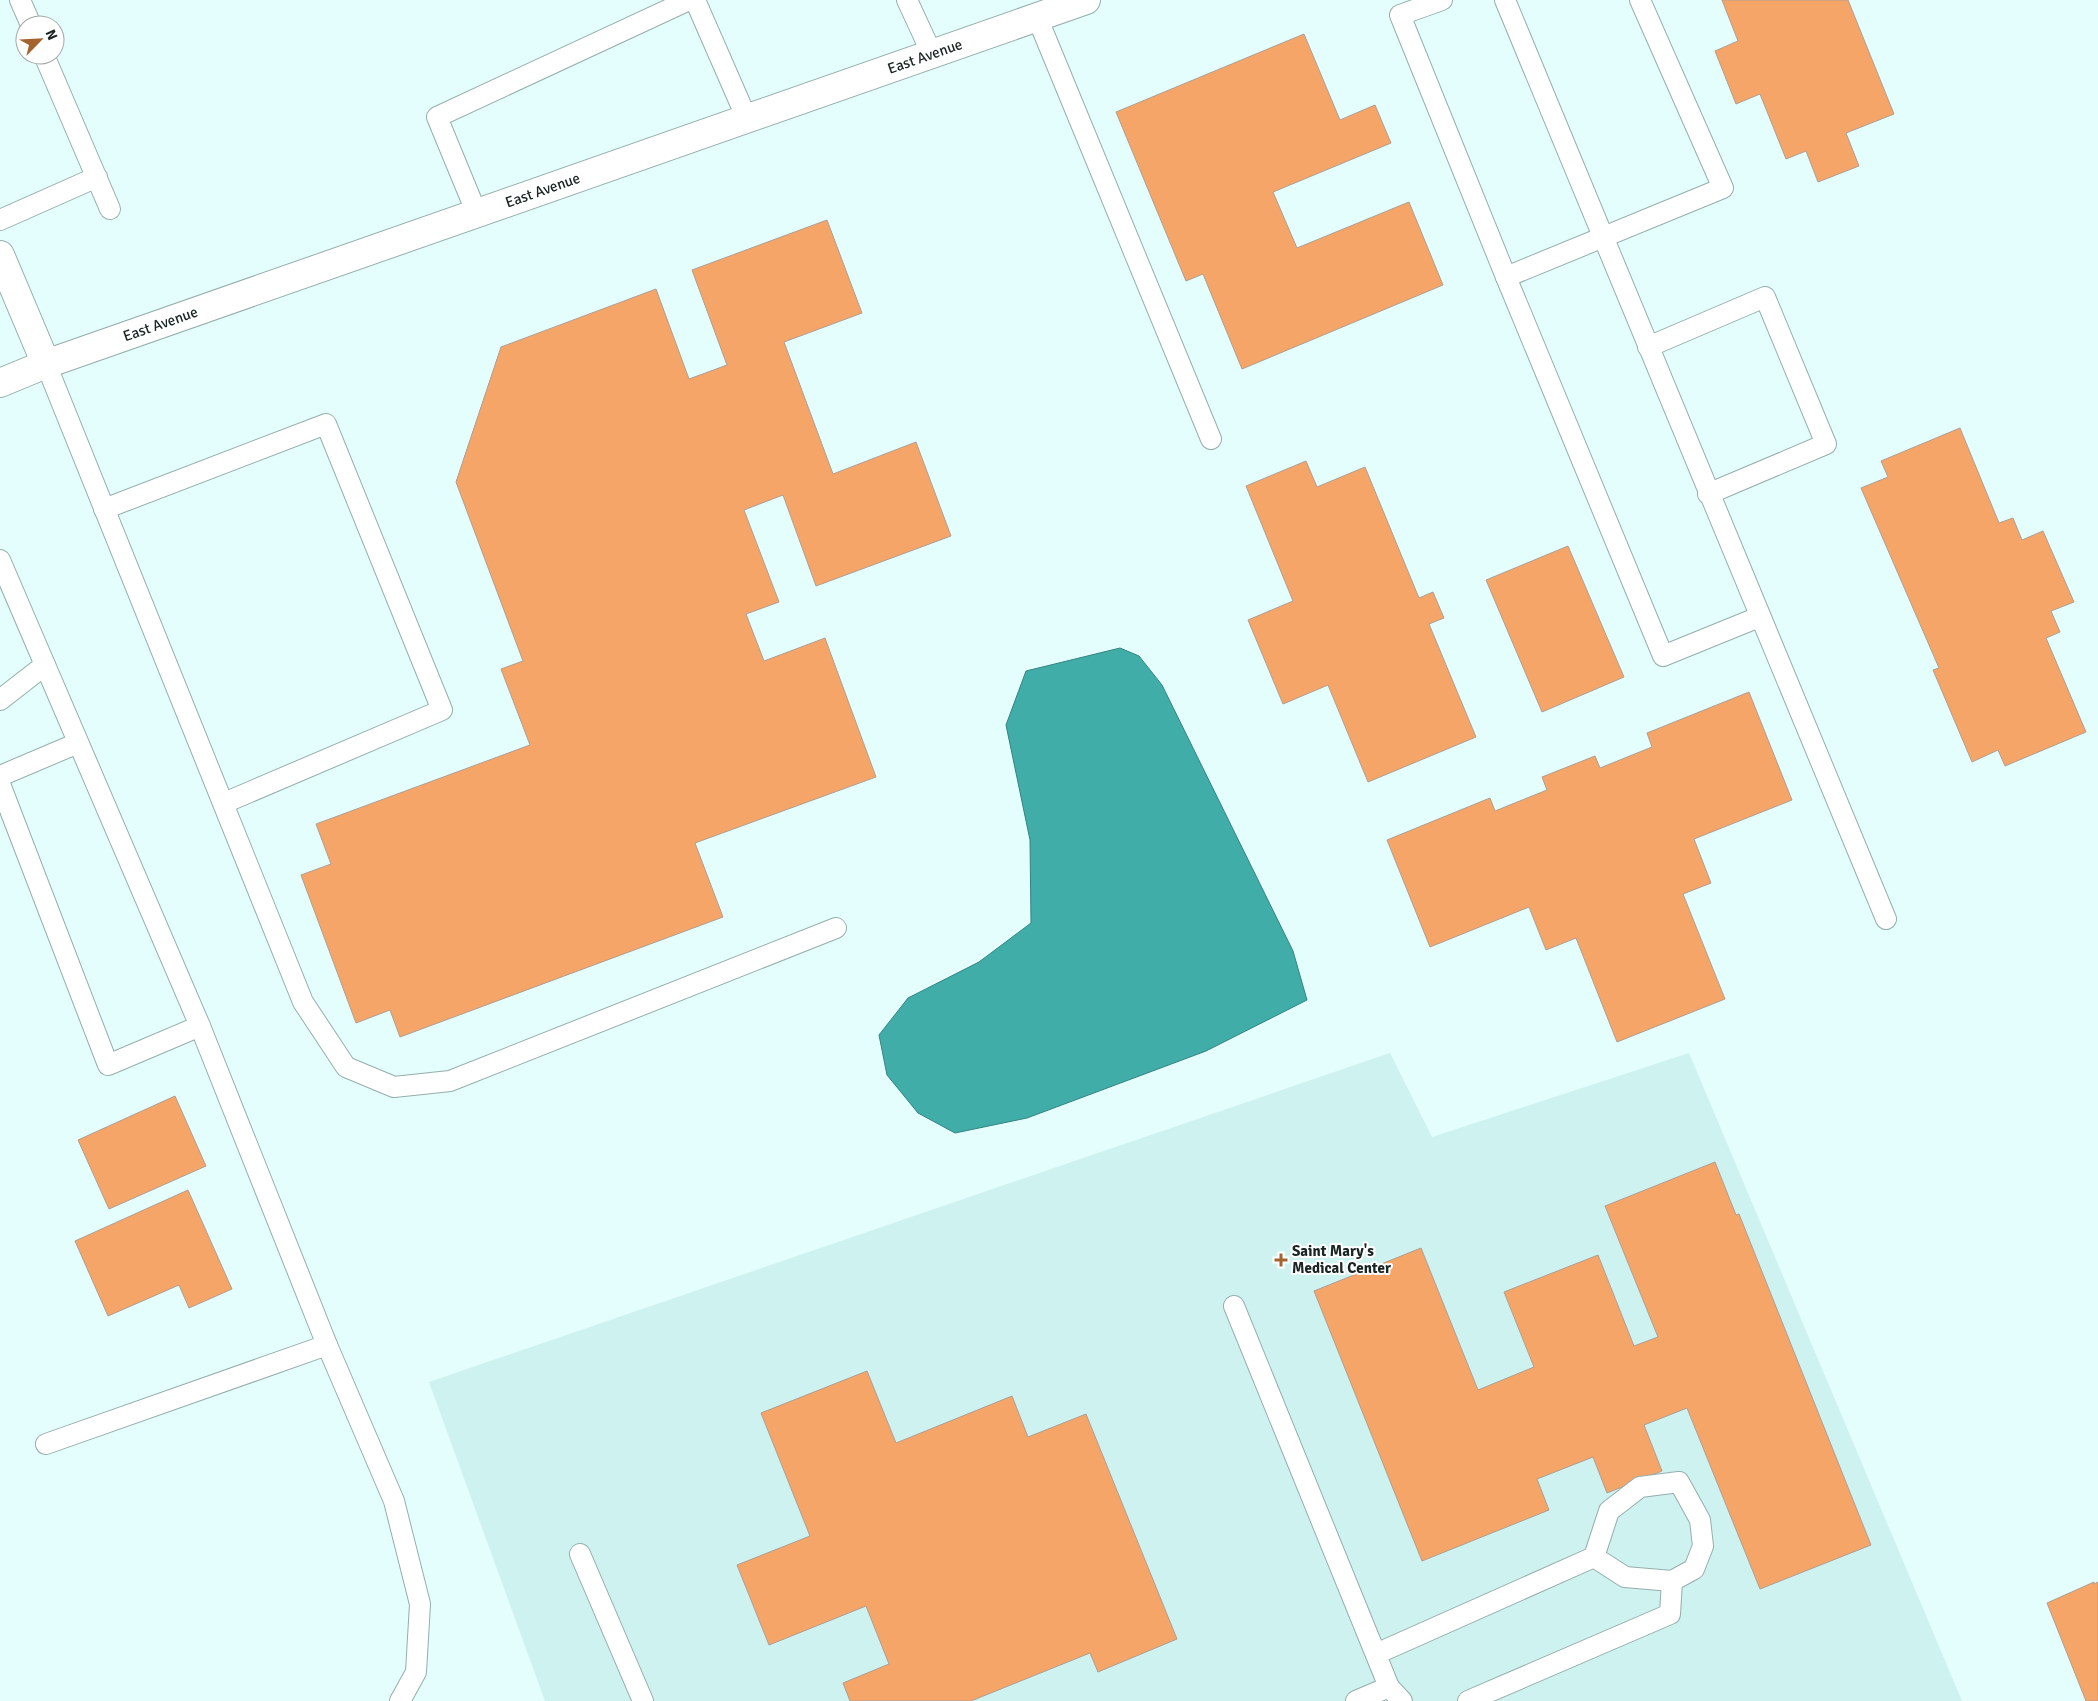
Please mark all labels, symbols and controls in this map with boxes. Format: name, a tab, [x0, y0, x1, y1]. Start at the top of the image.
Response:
north arrow	[15, 15, 65, 65]
text: N	[42, 27, 61, 43]
street label: East Avenue	[885, 35, 965, 78]
street label: East Avenue	[503, 169, 583, 212]
street label: East Avenue	[121, 303, 200, 345]
place label: Saint Mary's Medical Center	[1292, 1242, 1391, 1277]
marker: Saint Mary's Medical Center	[1274, 1253, 1288, 1267]

